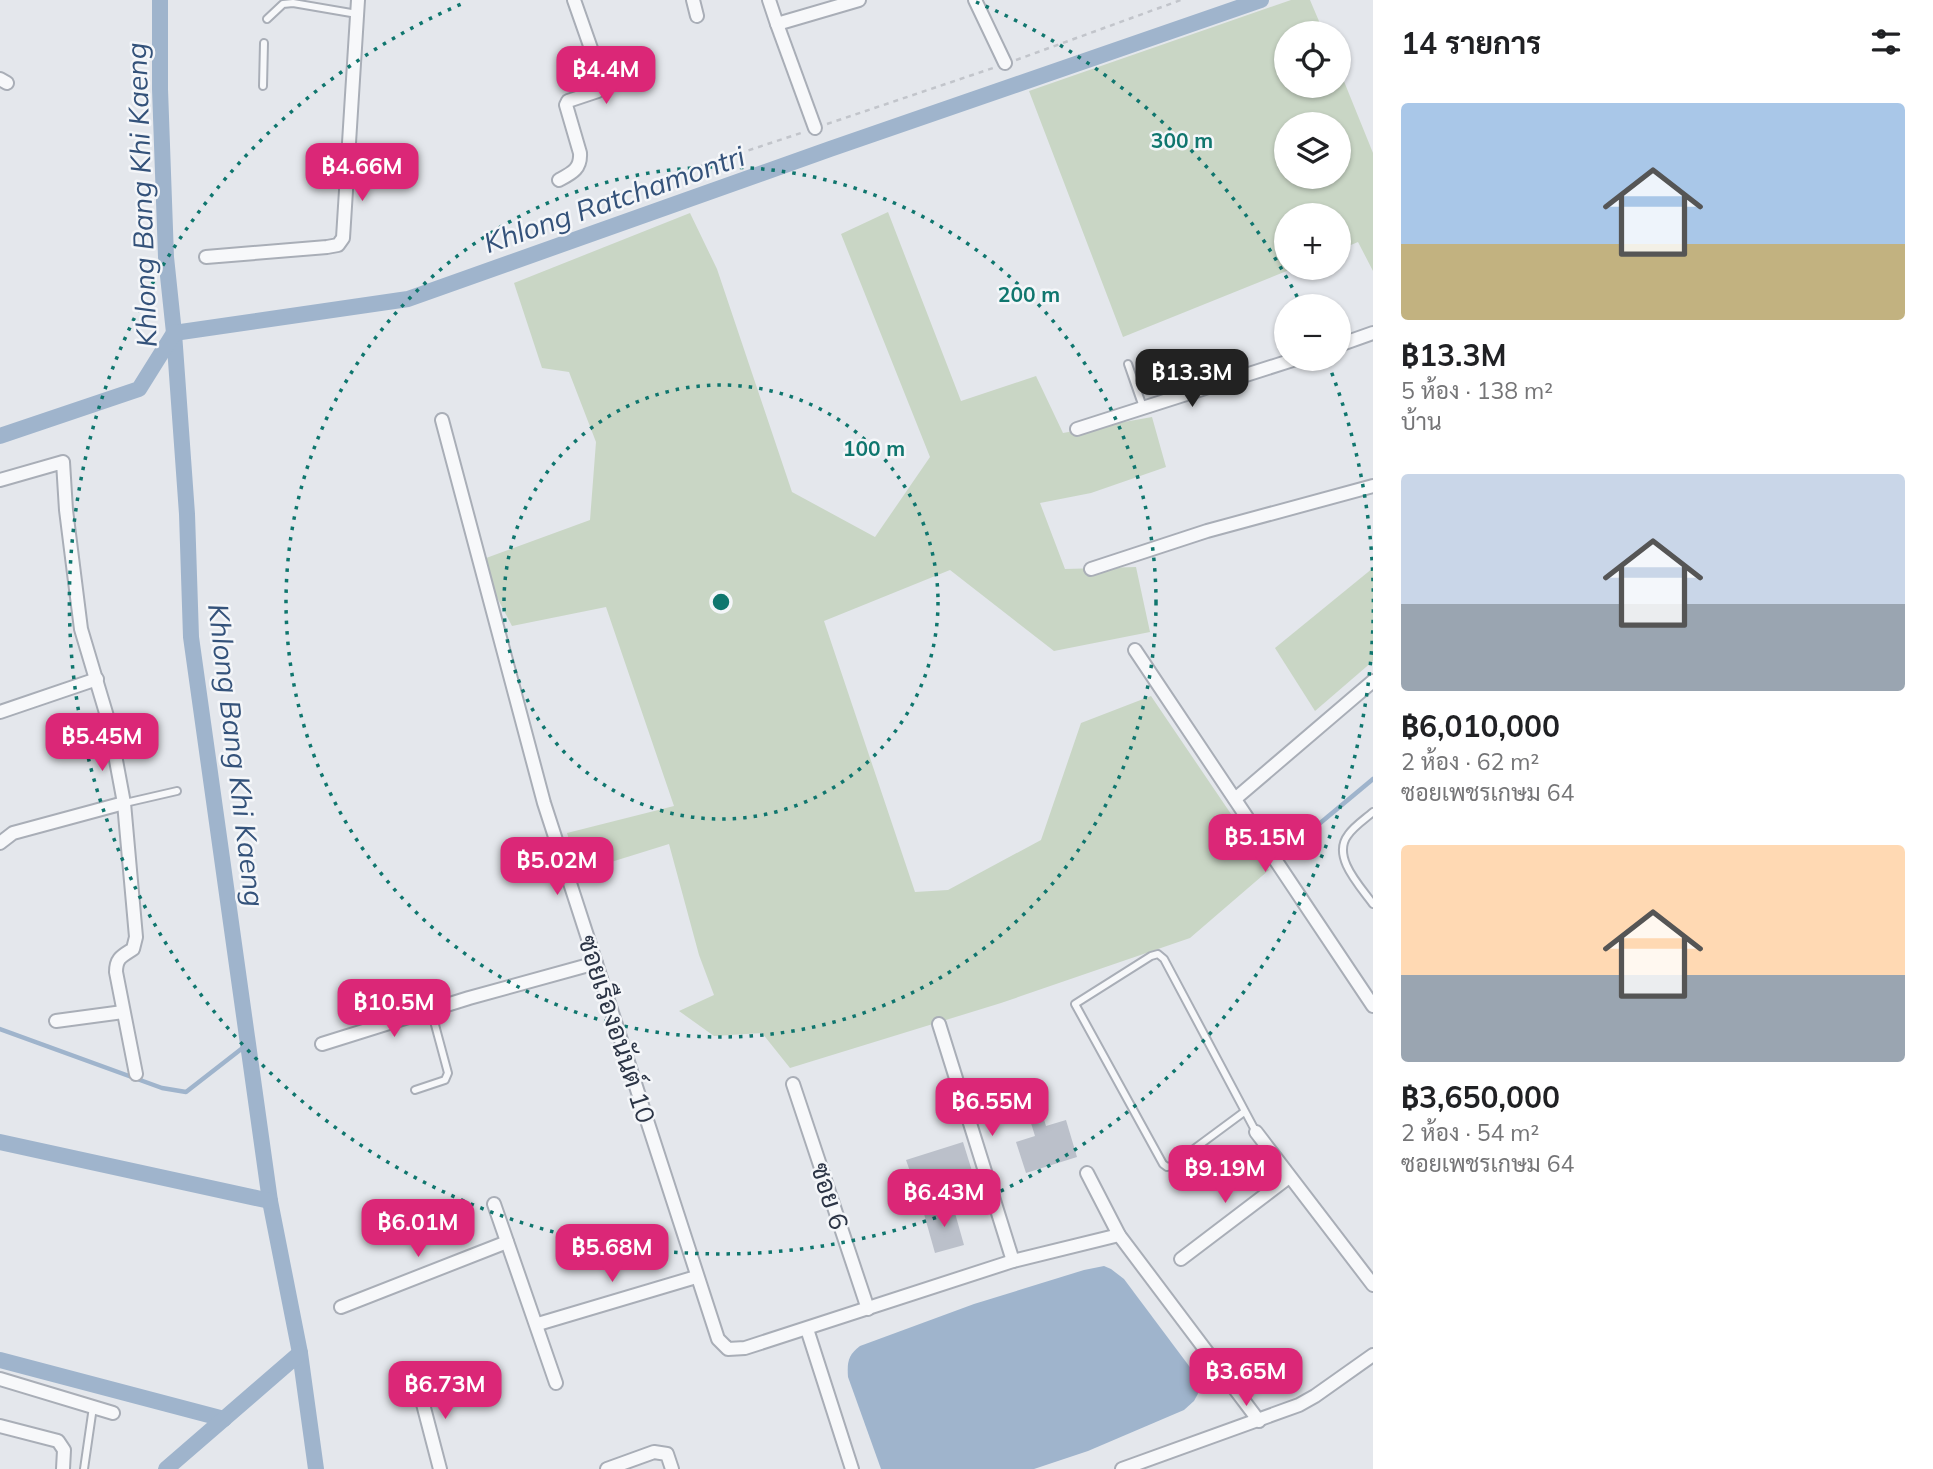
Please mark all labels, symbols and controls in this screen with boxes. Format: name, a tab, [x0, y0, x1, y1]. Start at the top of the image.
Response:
map controls	[1274, 21, 1351, 371]
button: locate	[1274, 21, 1351, 98]
icon: filters	[1867, 23, 1905, 61]
text: 14 รายการ	[1401, 24, 1541, 62]
water label: Khlong Bang Khi Kaeng	[118, 42, 164, 348]
pin: ฿4.4M	[557, 46, 655, 106]
text: ฿4.4M	[572, 54, 640, 83]
button: layers	[1274, 112, 1351, 189]
text: 300 m	[1151, 127, 1213, 153]
water label: Khlong Ratchamontri	[479, 138, 749, 260]
pin: ฿4.66M	[305, 144, 419, 203]
icon: home	[1590, 149, 1716, 275]
text: ฿4.66M	[322, 151, 402, 180]
button: +	[1274, 203, 1351, 280]
text: 200 m	[998, 281, 1060, 307]
button: −	[1274, 294, 1351, 371]
text: ฿13.3M	[1401, 336, 1507, 374]
pin: ฿13.3M	[1135, 350, 1249, 409]
text: ฿13.3M	[1152, 357, 1232, 386]
text: 5 ห้อง · 138 m²	[1401, 376, 1553, 405]
text: บ้าน	[1401, 407, 1442, 436]
text: 100 m	[843, 435, 905, 461]
icon: home	[1590, 520, 1716, 646]
centre of rings	[709, 590, 733, 614]
water label: Khlong Bang Khi Kaeng	[201, 601, 273, 909]
text: ฿6,010,000	[1401, 707, 1560, 745]
pin: ฿5.45M	[45, 714, 159, 773]
text: ฿5.45M	[62, 721, 142, 750]
text: 2 ห้อง · 62 m²	[1401, 747, 1539, 776]
text: ซอยเพชรเกษม 64	[1401, 778, 1574, 807]
pin: ฿5.15M	[1208, 814, 1322, 874]
text: ฿5.15M	[1225, 822, 1305, 851]
pin: ฿5.02M	[500, 838, 614, 897]
text: ฿5.02M	[517, 845, 597, 874]
icon: home	[1590, 891, 1716, 1017]
street label: ซอยเรืองอนันต์ 10	[571, 931, 663, 1127]
pin: ฿10.5M	[337, 979, 451, 1039]
text: ฿10.5M	[354, 987, 434, 1016]
pin: ฿6.55M	[935, 1078, 1049, 1138]
text: ฿3,650,000	[1401, 1078, 1560, 1116]
text: ฿6.55M	[952, 1086, 1032, 1115]
text: 2 ห้อง · 54 m²	[1401, 1118, 1539, 1147]
pin: ฿9.19M	[1168, 1146, 1282, 1205]
text: ซอยเพชรเกษม 64	[1401, 1149, 1574, 1178]
text: ฿9.19M	[1185, 1153, 1265, 1182]
street label: ซอย 6	[804, 1158, 856, 1234]
pin: ฿6.43M	[887, 1170, 1001, 1229]
text: ฿6.43M	[904, 1177, 984, 1206]
pin: ฿6.01M	[361, 1200, 475, 1259]
text: ฿6.01M	[378, 1207, 458, 1236]
pin: ฿5.68M	[555, 1224, 669, 1284]
text: ฿5.68M	[572, 1232, 652, 1261]
pin: ฿3.65M	[1189, 1348, 1303, 1408]
text: ฿3.65M	[1206, 1356, 1286, 1385]
pin: ฿6.73M	[388, 1362, 502, 1421]
text: ฿6.73M	[405, 1369, 485, 1398]

